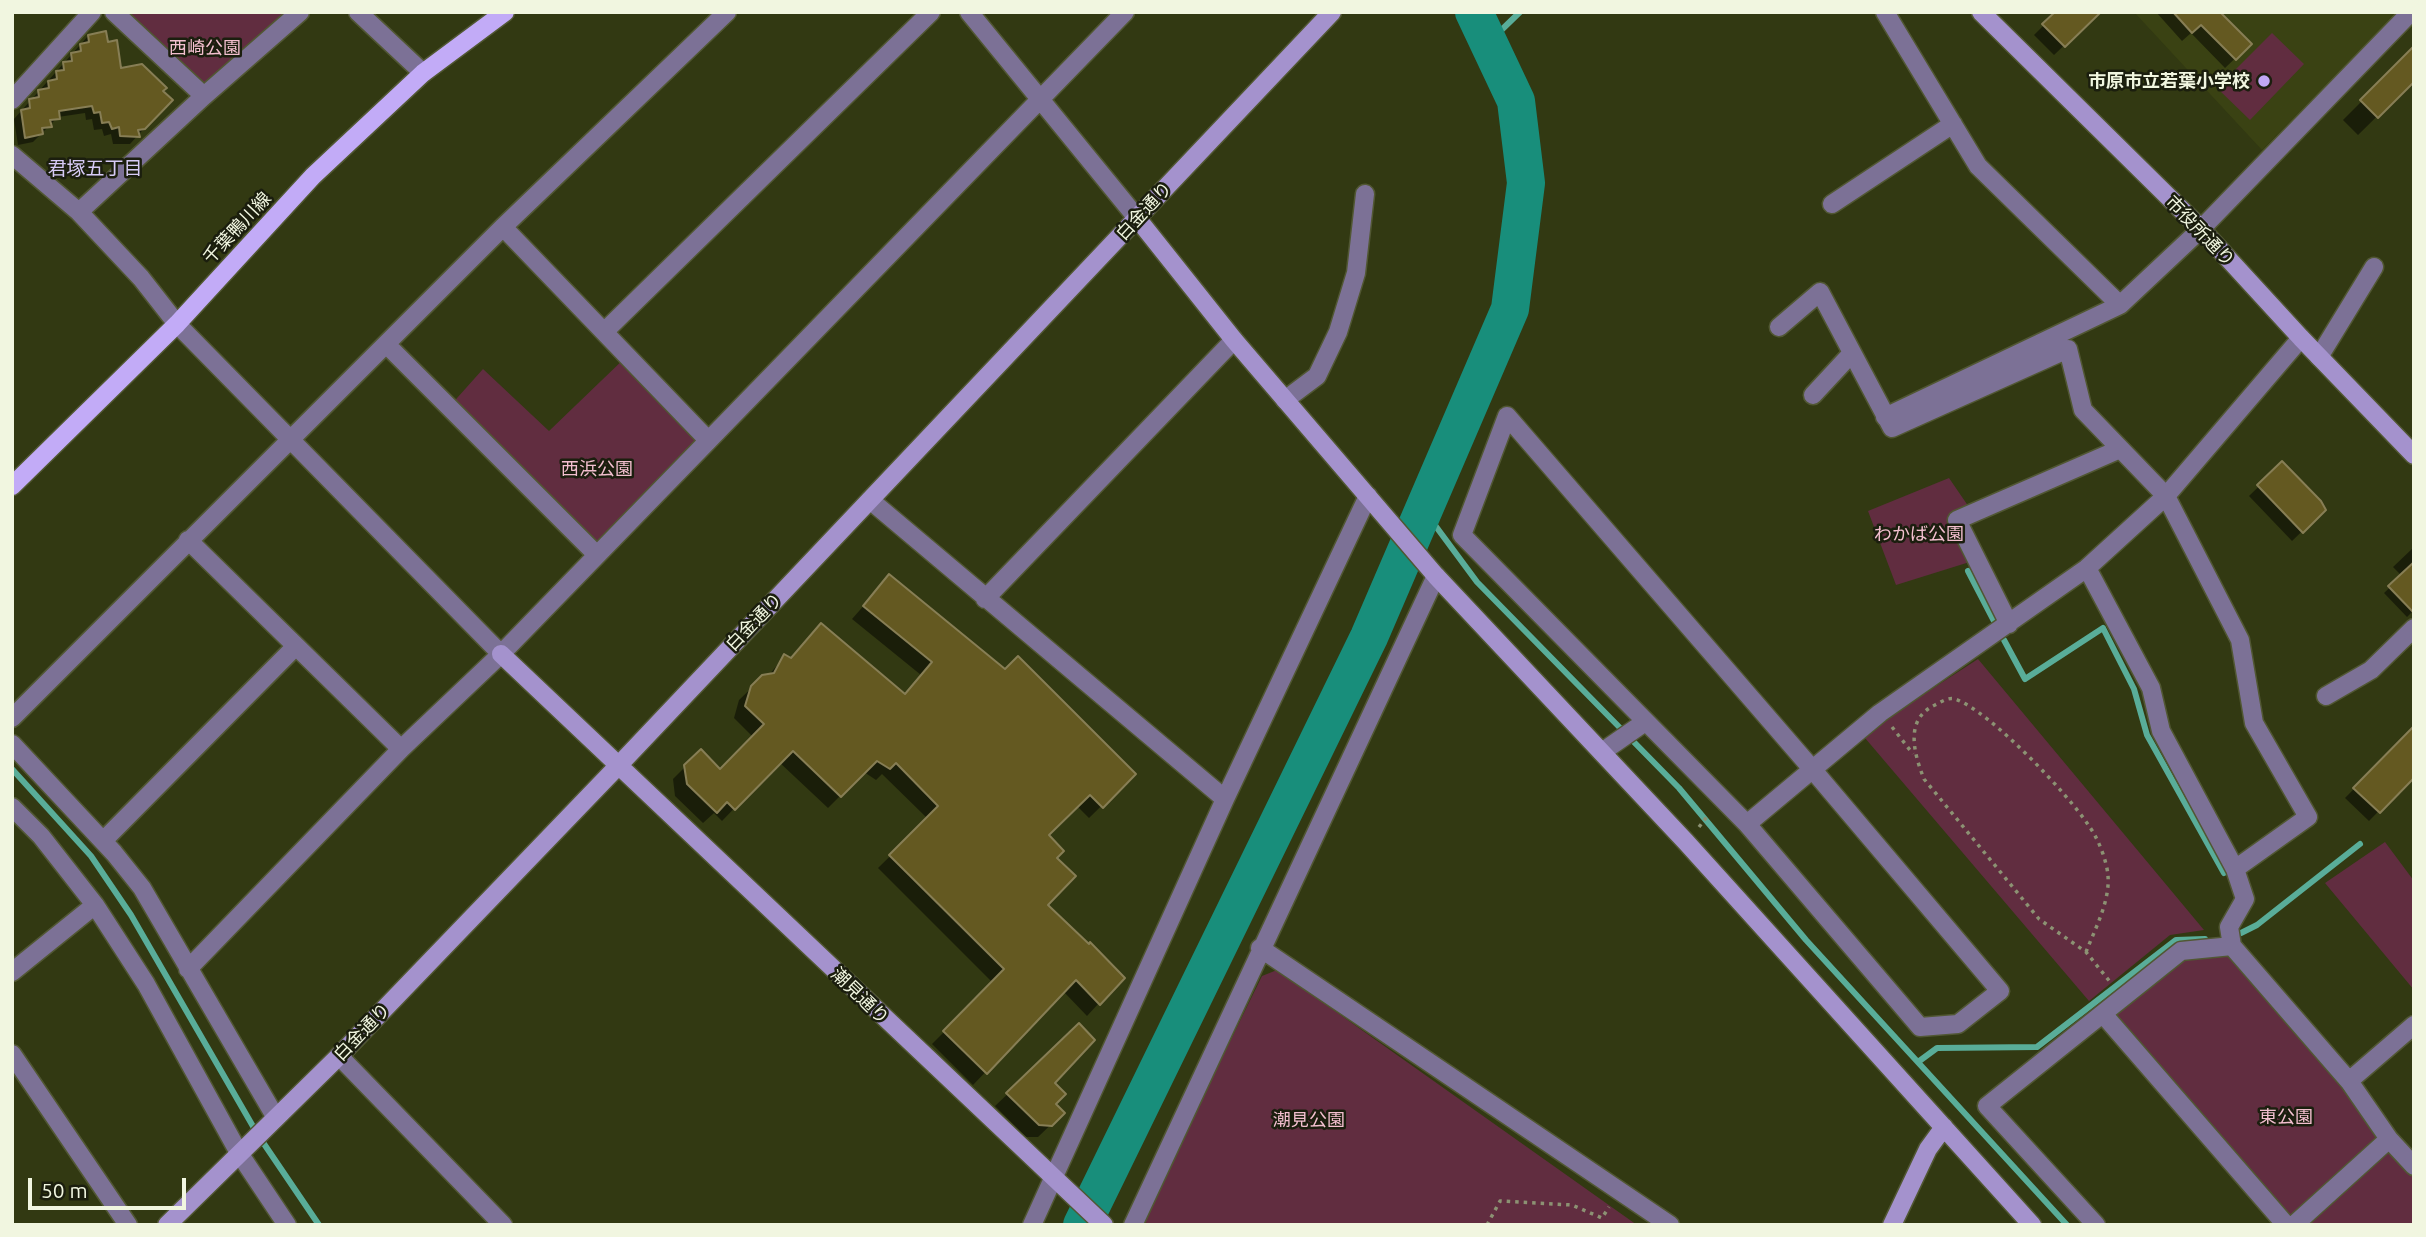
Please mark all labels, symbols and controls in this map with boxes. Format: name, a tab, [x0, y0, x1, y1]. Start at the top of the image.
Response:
park label: 西崎公園	[169, 37, 241, 59]
place label: 市原市立若葉小学校	[2088, 70, 2250, 92]
marker: 市原市立若葉小学校	[2256, 73, 2272, 89]
district label: 君塚五丁目	[48, 158, 142, 180]
street label: 白金通り	[1112, 177, 1176, 245]
street label: 千葉鴨川線	[198, 188, 276, 268]
street label: 市役所通り	[2161, 191, 2239, 271]
park label: 西浜公園	[561, 458, 633, 480]
park label: わかば公園	[1874, 523, 1964, 545]
street label: 白金通り	[721, 589, 787, 655]
street label: 潮見通り	[827, 963, 893, 1029]
street label: 白金通り	[329, 999, 395, 1065]
park label: 東公園	[2259, 1106, 2313, 1128]
park label: 潮見公園	[1273, 1109, 1345, 1131]
scale bar	[32, 1164, 189, 1208]
text: 50 m	[41, 1178, 88, 1202]

